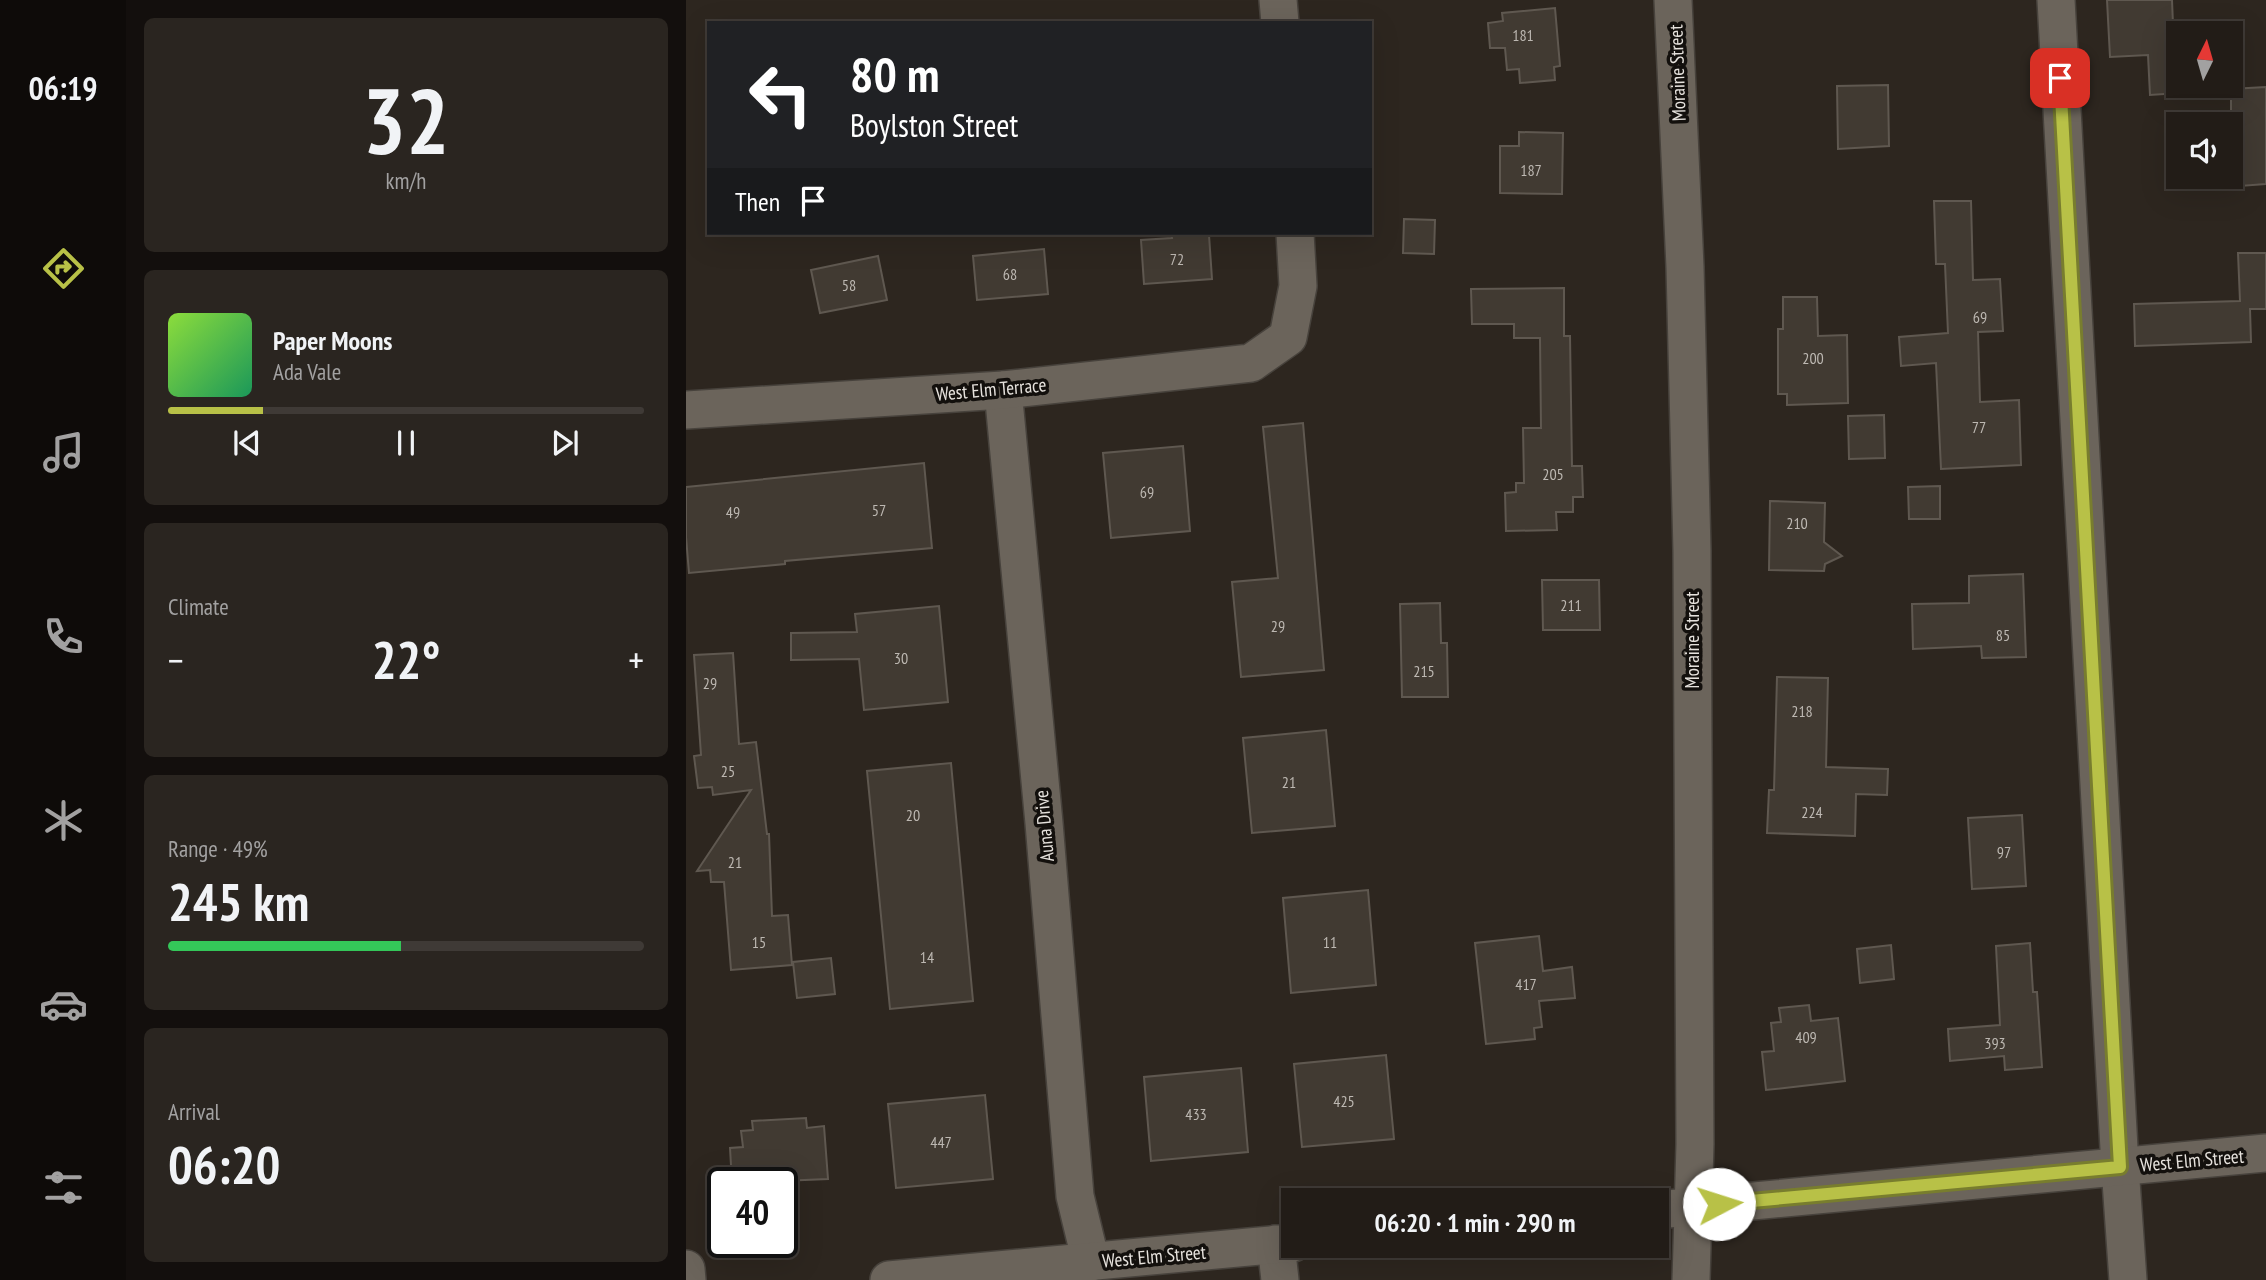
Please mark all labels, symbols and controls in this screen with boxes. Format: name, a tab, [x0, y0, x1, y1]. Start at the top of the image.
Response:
north arrow	[2166, 21, 2244, 98]
map controls	[2166, 21, 2243, 189]
street label: Moraine Street	[1663, 23, 1691, 122]
house number: 181	[1512, 25, 1534, 45]
text: 80 m	[850, 42, 939, 106]
pin	[2030, 48, 2090, 108]
icon: left	[735, 49, 826, 140]
icon: arrive	[2041, 59, 2079, 97]
text: 32	[363, 61, 450, 179]
text: 06:19	[28, 67, 98, 109]
text: Boylston Street	[850, 104, 1018, 146]
button: sound	[2166, 112, 2243, 189]
house number: 187	[1520, 160, 1542, 180]
text: km/h	[386, 166, 426, 195]
icon: arrive	[794, 182, 832, 220]
text: Then	[735, 185, 780, 218]
icon: directions	[39, 244, 88, 293]
house number: 72	[1170, 249, 1184, 269]
house number: 68	[1003, 264, 1017, 284]
house number: 58	[842, 275, 856, 295]
house number: 69	[1973, 307, 1987, 327]
text: Paper Moons	[273, 324, 392, 357]
house number: 200	[1802, 348, 1824, 368]
text: Ada Vale	[273, 357, 341, 386]
street label: West Elm Terrace	[935, 372, 1047, 406]
house number: 77	[1972, 417, 1986, 437]
icon: previous	[228, 424, 266, 462]
icon: pause	[387, 424, 425, 462]
icon: next	[546, 424, 584, 462]
icon: music	[39, 428, 88, 477]
house number: 205	[1542, 464, 1564, 484]
house number: 69	[1140, 482, 1154, 502]
house number: 57	[872, 500, 886, 520]
house number: 49	[726, 502, 740, 522]
house number: 210	[1786, 513, 1808, 533]
street label: Moraine Street	[1680, 591, 1704, 688]
text: Climate	[168, 592, 229, 621]
house number: 211	[1560, 595, 1582, 615]
icon: phone	[39, 612, 88, 661]
house number: 29	[1271, 616, 1285, 636]
house number: 85	[1996, 625, 2010, 645]
text: 22°	[372, 626, 440, 693]
text: −	[168, 635, 184, 684]
text: +	[628, 635, 644, 684]
house number: 30	[894, 648, 908, 668]
house number: 215	[1413, 661, 1435, 681]
house number: 29	[703, 673, 717, 693]
house number: 218	[1791, 701, 1813, 721]
house number: 25	[721, 761, 735, 781]
house number: 21	[1282, 772, 1296, 792]
street label: Auna Drive	[1029, 789, 1059, 863]
icon: climate	[39, 796, 88, 845]
house number: 224	[1801, 802, 1823, 822]
house number: 20	[906, 805, 920, 825]
text: Range · 49%	[168, 834, 268, 863]
house number: 97	[1997, 842, 2011, 862]
house number: 21	[728, 852, 742, 872]
text: 245 km	[168, 868, 309, 935]
house number: 15	[752, 932, 766, 952]
house number: 11	[1323, 932, 1337, 952]
house number: 14	[920, 947, 934, 967]
house number: 417	[1515, 974, 1537, 994]
icon: car	[39, 980, 88, 1029]
house number: 409	[1795, 1027, 1817, 1047]
house number: 393	[1984, 1033, 2006, 1053]
house number: 425	[1333, 1091, 1355, 1111]
text: Arrival	[168, 1097, 220, 1126]
house number: 433	[1185, 1104, 1207, 1124]
text: 06:20	[168, 1131, 280, 1198]
house number: 447	[930, 1132, 952, 1152]
street label: West Elm Street	[2139, 1143, 2246, 1176]
icon: filters	[39, 1163, 88, 1212]
speed limit sign: 40	[707, 1167, 798, 1258]
position arrow	[1682, 1167, 1756, 1241]
text: 06:20 · 1 min · 290 m	[1375, 1206, 1575, 1239]
street label: West Elm Street	[1101, 1239, 1208, 1272]

